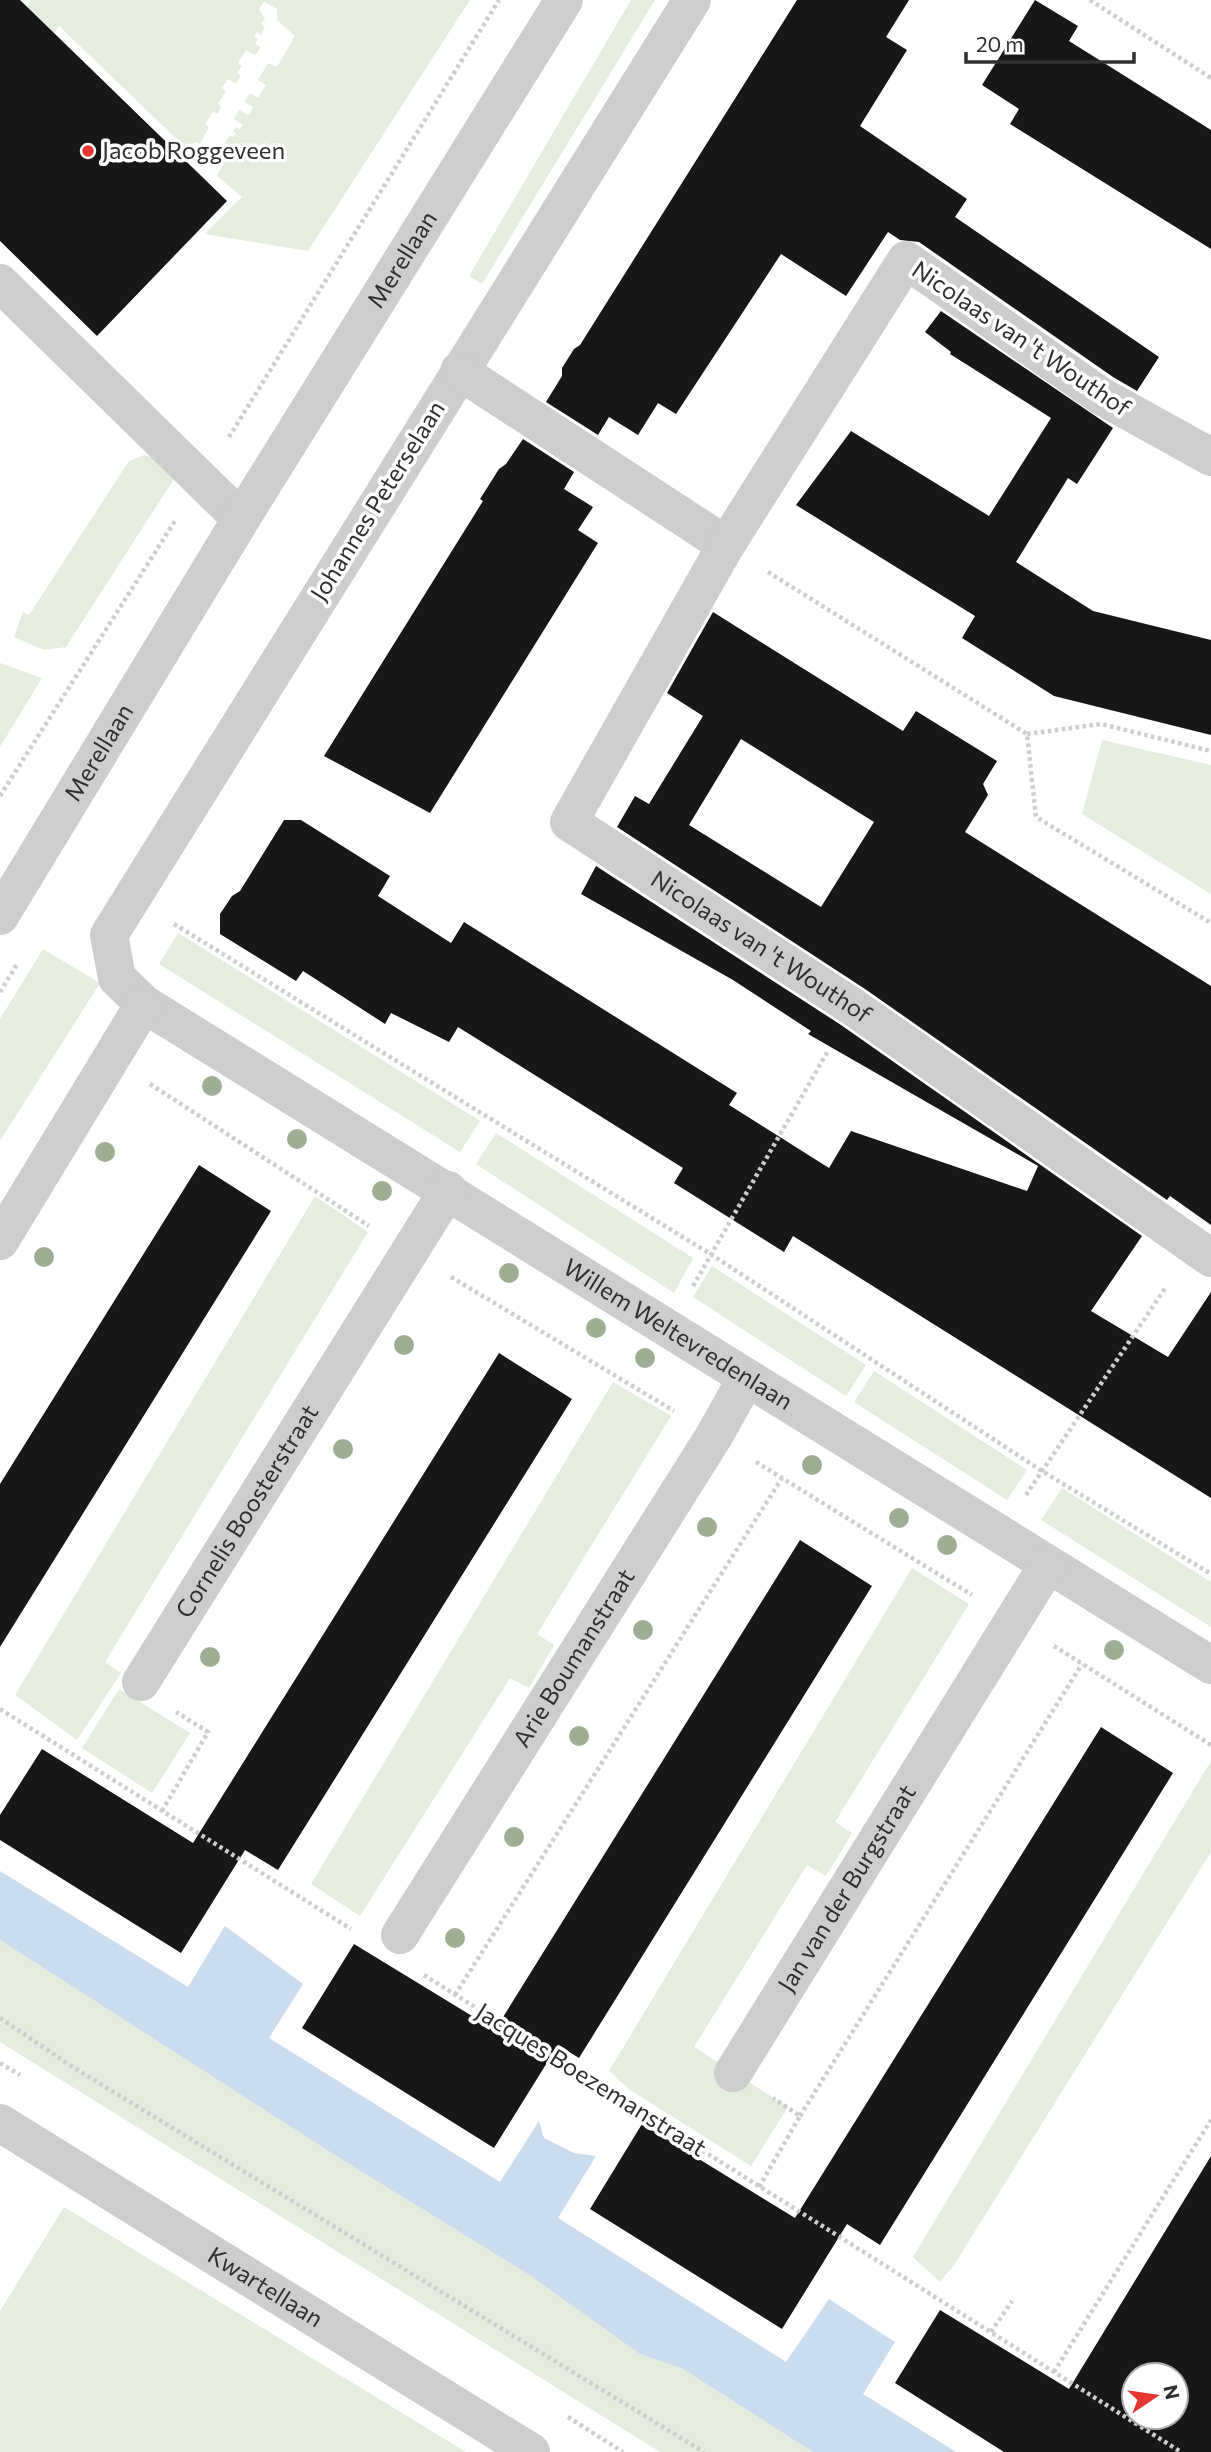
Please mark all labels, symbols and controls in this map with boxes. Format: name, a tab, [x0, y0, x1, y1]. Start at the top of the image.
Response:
scale bar	[966, 21, 1134, 65]
text: 20 m	[976, 31, 1024, 56]
place label: Jacob Roggeveen	[102, 135, 285, 164]
marker: Jacob Roggeveen	[80, 143, 96, 159]
street label: Merellaan	[360, 205, 442, 313]
street label: Nicolaas van 't Wouthof	[907, 254, 1137, 422]
street label: Johannes Peterselaan	[303, 395, 450, 606]
street label: Merellaan	[57, 698, 138, 806]
street label: Nicolaas van 't Wouthof	[646, 863, 878, 1029]
street label: Willem Weltevredenlaan	[559, 1252, 799, 1415]
street label: Cornelis Boosterstraat	[169, 1399, 324, 1623]
street label: Arie Boumanstraat	[506, 1563, 640, 1752]
street label: Jan van der Burgstraat	[771, 1779, 921, 1997]
street label: Jacques Boezemanstraat	[471, 1996, 713, 2162]
street label: Kwartellaan	[203, 2240, 329, 2333]
north arrow	[1120, 2361, 1190, 2431]
text: N	[1159, 2383, 1185, 2402]

